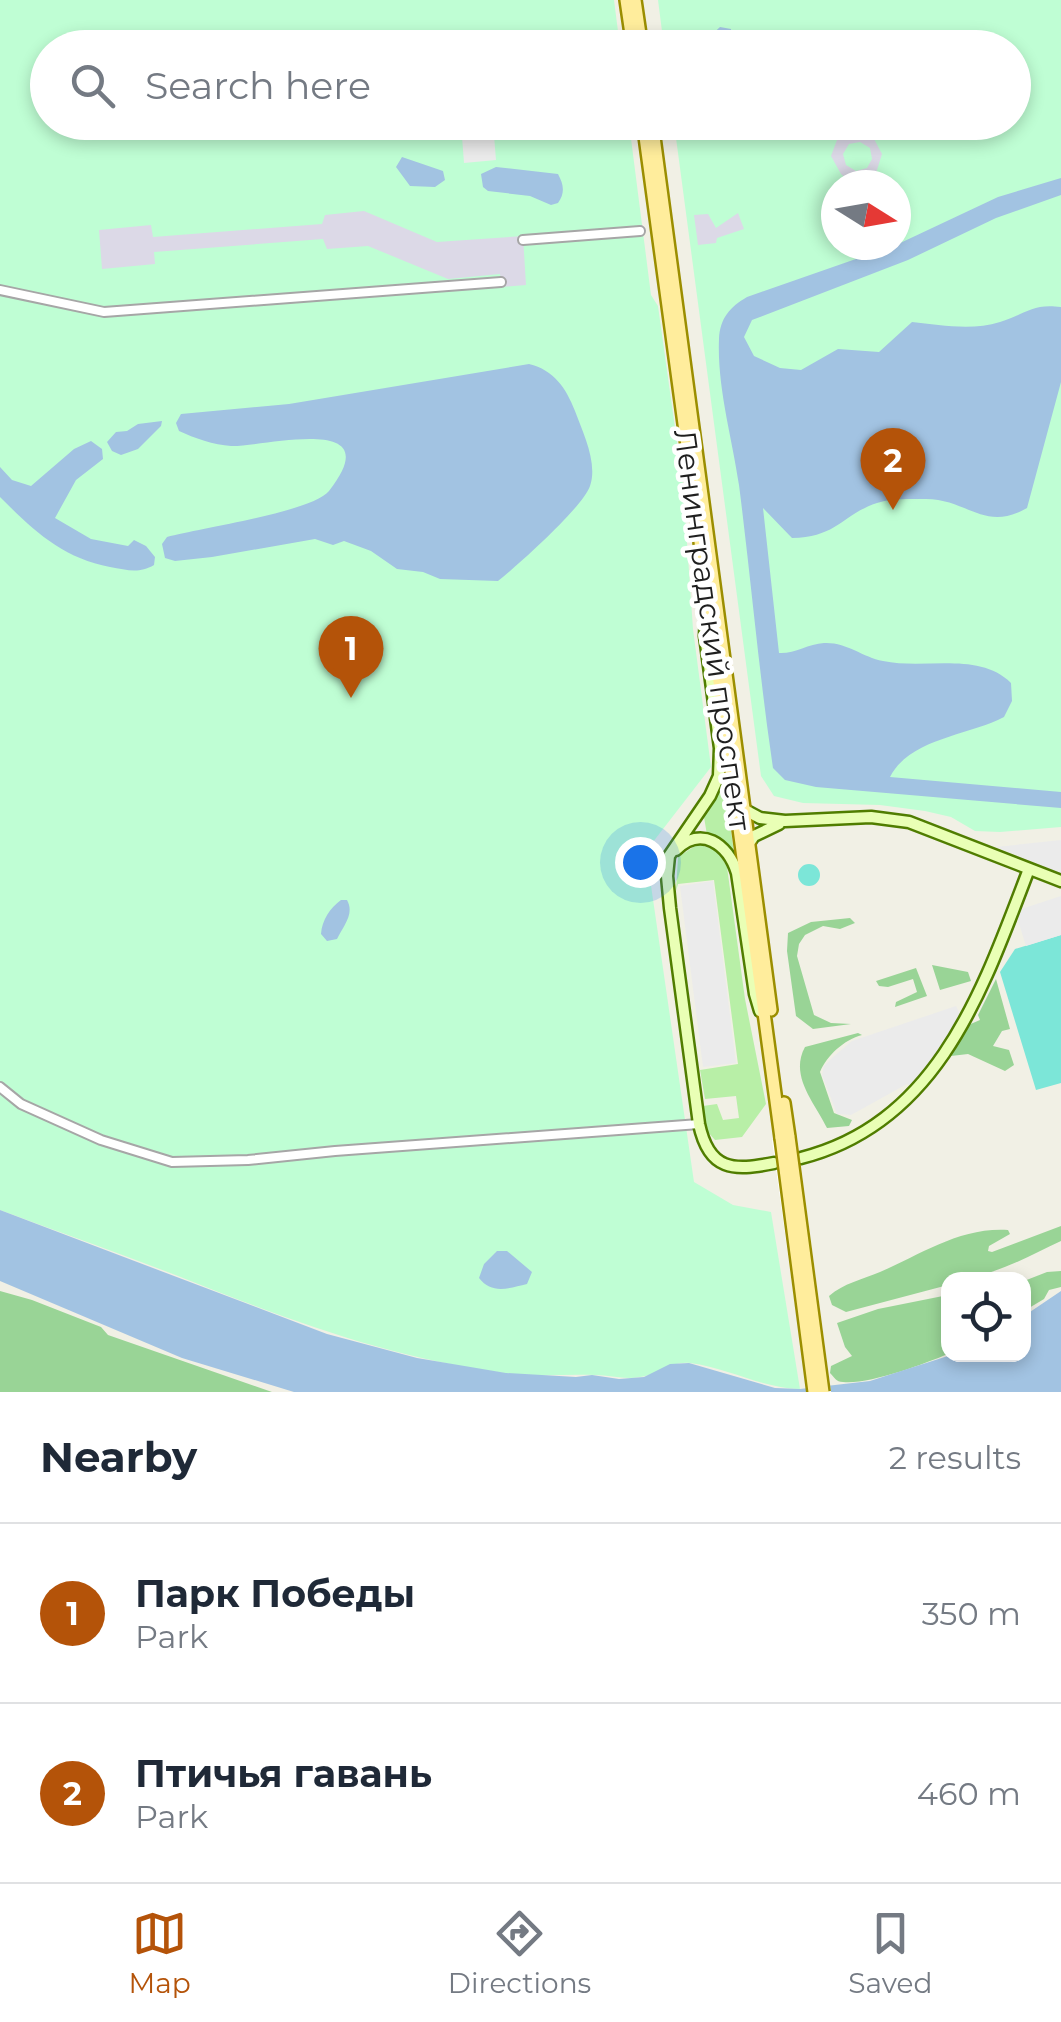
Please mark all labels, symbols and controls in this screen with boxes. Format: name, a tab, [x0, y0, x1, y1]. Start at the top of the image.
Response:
search box	[30, 30, 1031, 140]
icon: search	[65, 58, 120, 113]
text: Search here	[145, 62, 371, 109]
north arrow	[821, 170, 911, 260]
street label: Ленинградский проспект	[666, 427, 759, 834]
pin: 2	[860, 428, 926, 510]
pin: 1	[318, 616, 384, 698]
your location	[615, 837, 666, 888]
map controls	[941, 1272, 1031, 1362]
button: locate	[941, 1272, 1031, 1362]
text: Nearby	[40, 1431, 197, 1483]
text: 2 results	[889, 1438, 1021, 1477]
text: Парк Победы	[135, 1570, 415, 1617]
text: 1	[66, 1594, 79, 1633]
text: 350 m	[922, 1594, 1021, 1633]
text: Park	[135, 1617, 208, 1656]
text: Птичья гавань	[135, 1750, 432, 1797]
text: 2	[63, 1774, 82, 1813]
text: 460 m	[917, 1774, 1021, 1813]
text: Park	[135, 1797, 208, 1836]
tab: Map	[129, 1906, 191, 2000]
tab: Directions	[448, 1906, 591, 2000]
tab: Saved	[848, 1906, 932, 2000]

